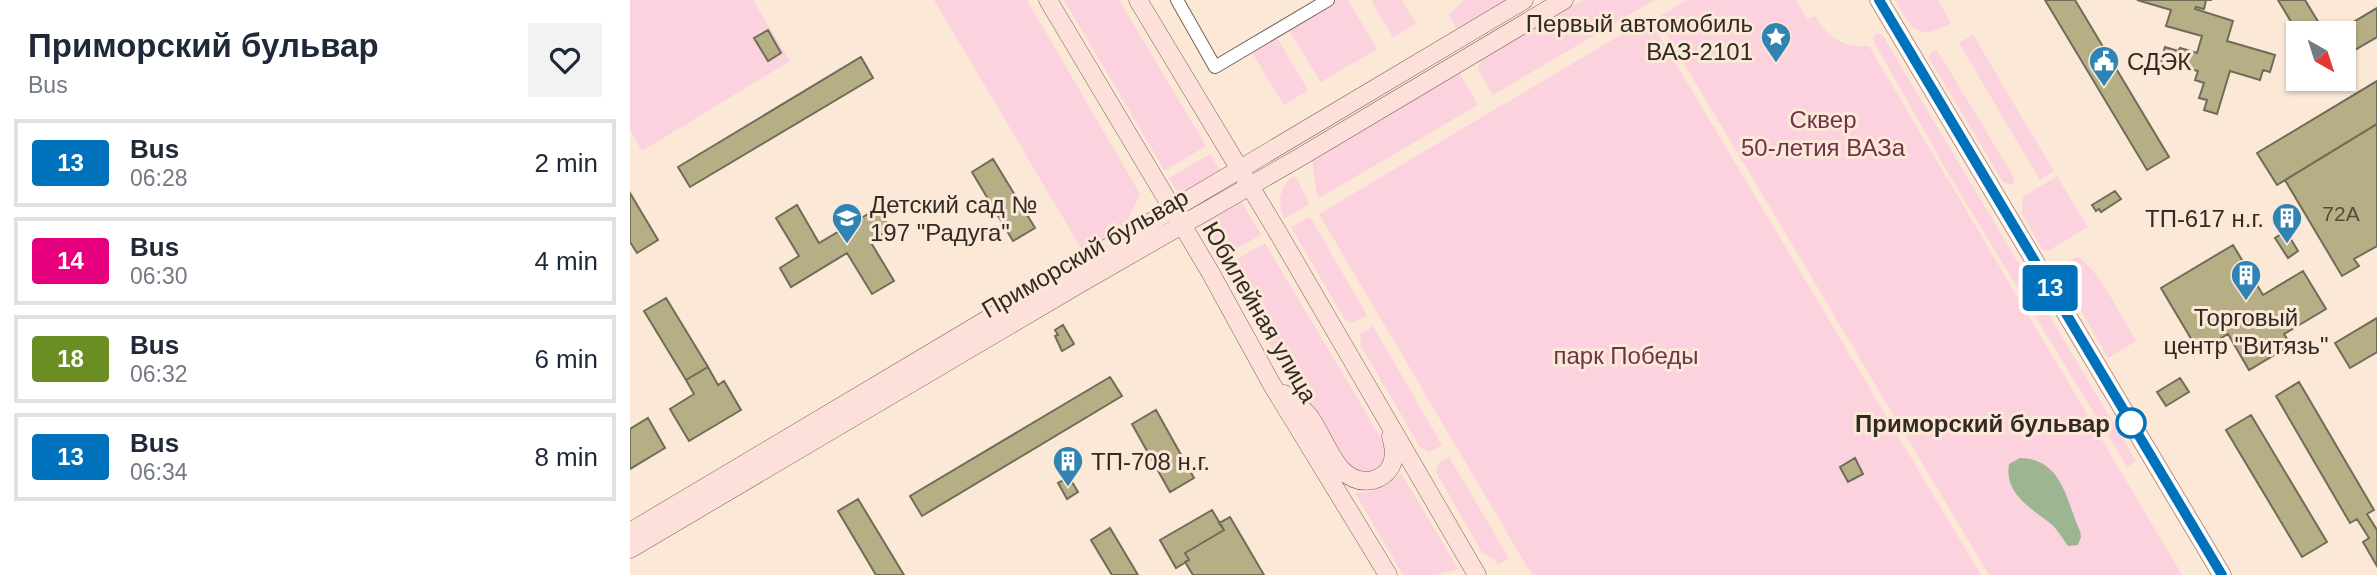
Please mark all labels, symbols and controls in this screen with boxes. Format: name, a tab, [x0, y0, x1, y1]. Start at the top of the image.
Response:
place label: Первый автомобиль ВАЗ-2101	[1526, 10, 1753, 65]
place icon: Первый автомобиль ВАЗ-2101	[1759, 20, 1793, 64]
north arrow	[2286, 21, 2356, 91]
map controls	[2286, 21, 2356, 91]
button: heart	[528, 23, 602, 97]
text: Приморский бульвар	[28, 27, 379, 64]
public building icon: СДЭК	[2087, 44, 2121, 88]
place label: СДЭК	[2127, 48, 2191, 75]
text: Bus	[28, 72, 68, 98]
park label: Сквер 50-летия ВАЗа	[1741, 106, 1906, 161]
text: Bus	[130, 134, 179, 164]
text: 2 min	[534, 148, 598, 178]
text: 13	[57, 149, 84, 176]
text: 06:28	[130, 165, 188, 191]
street label: Приморский бульвар	[977, 183, 1193, 323]
place label: Детский сад № 197 "Радуга"	[870, 191, 1037, 246]
school or university icon: Детский сад № 197 "Радуга"	[830, 201, 864, 245]
building icon: ТП-617 н.г.	[2270, 201, 2304, 245]
house number: 72А	[2322, 202, 2360, 225]
place label: ТП-617 н.г.	[2145, 205, 2264, 232]
street label: Юбилейная улица	[1197, 217, 1323, 408]
text: Bus	[130, 232, 179, 262]
text: 4 min	[534, 246, 598, 276]
text: 14	[57, 247, 84, 274]
building icon: Торговый центр "Витязь"	[2229, 258, 2263, 302]
text: 06:30	[130, 263, 188, 289]
line badge: 13	[2018, 265, 2082, 311]
text: 13	[2037, 274, 2063, 301]
place label: Торговый центр "Витязь"	[2163, 304, 2329, 359]
text: Bus	[130, 330, 179, 360]
park label: парк Победы	[1553, 342, 1699, 369]
text: 6 min	[534, 344, 598, 374]
text: 18	[57, 345, 84, 372]
text: 06:32	[130, 361, 188, 387]
marker: Приморский бульвар	[2116, 408, 2146, 438]
place label: Приморский бульвар	[1855, 410, 2110, 437]
text: Bus	[130, 428, 179, 458]
text: 8 min	[534, 442, 598, 472]
text: 13	[57, 443, 84, 470]
building icon: ТП-708 н.г.	[1051, 444, 1085, 488]
place label: ТП-708 н.г.	[1091, 448, 1210, 475]
text: 06:34	[130, 459, 188, 485]

